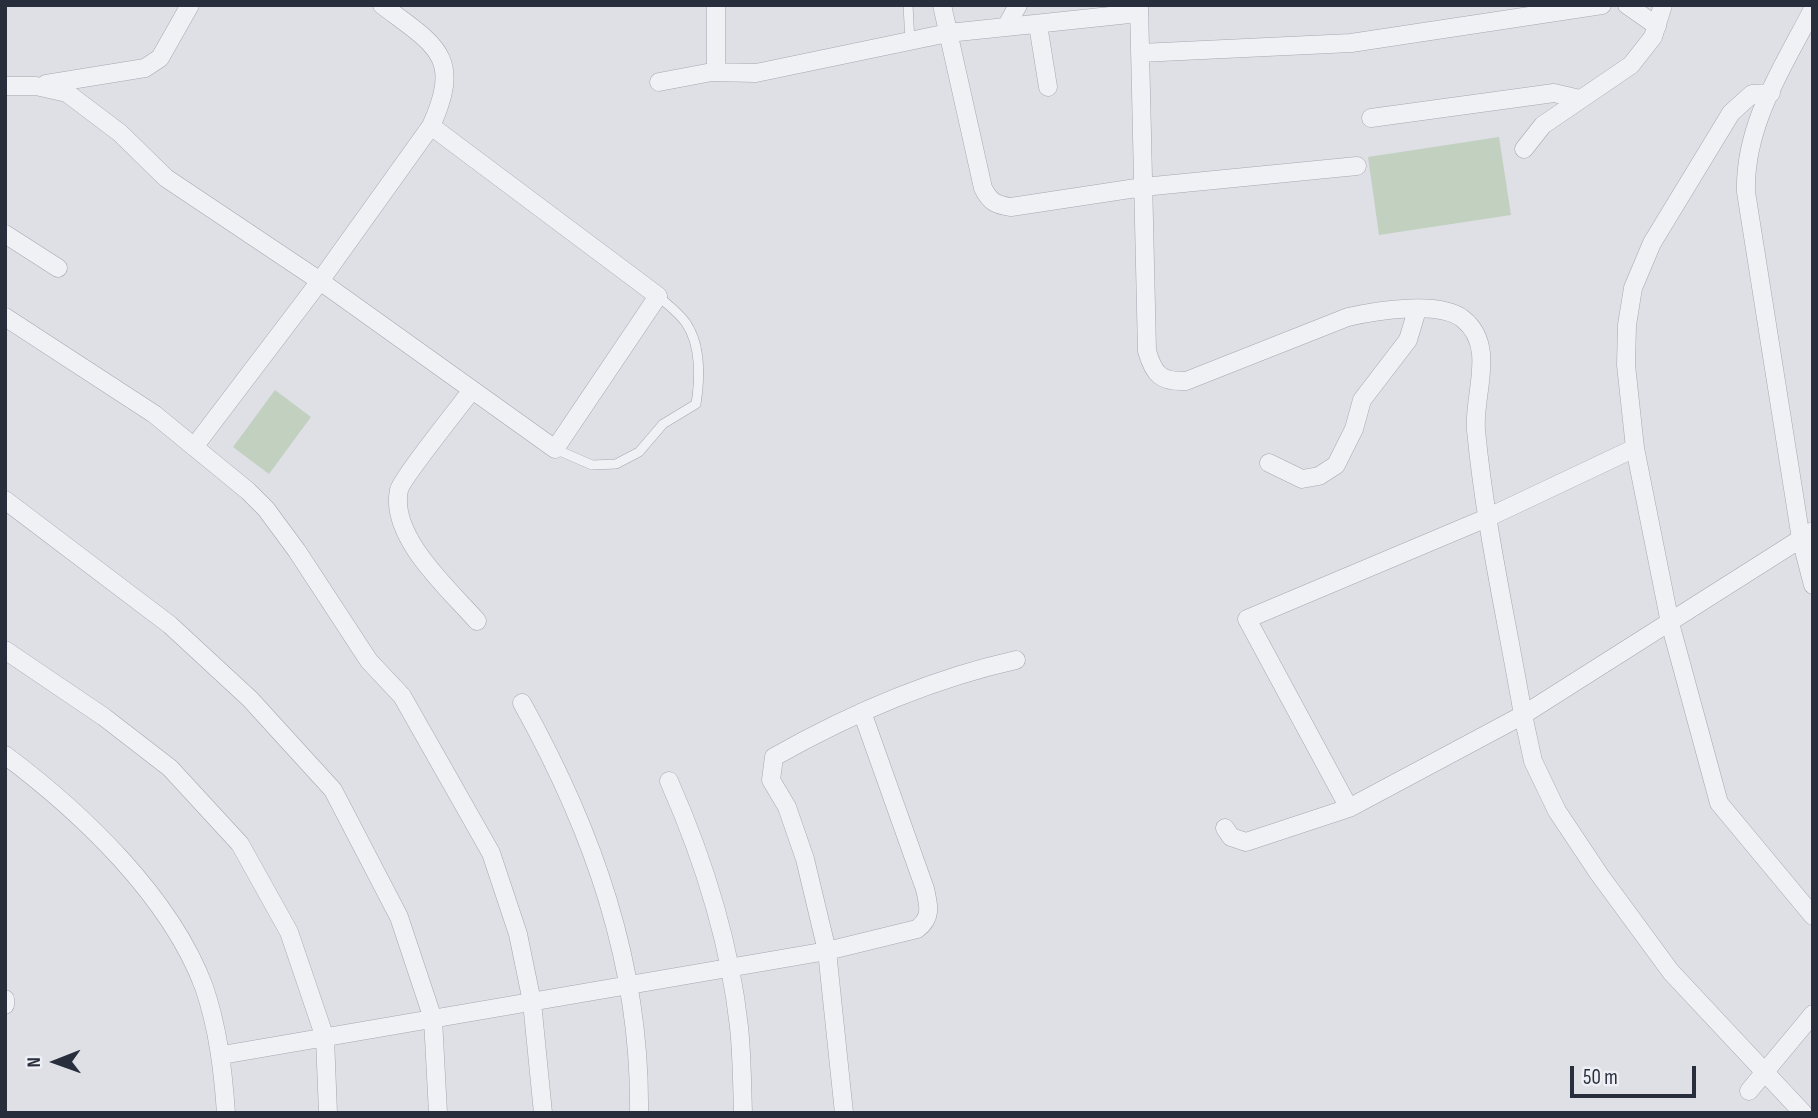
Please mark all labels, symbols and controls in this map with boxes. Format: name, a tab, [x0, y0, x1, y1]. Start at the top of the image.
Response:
north arrow	[21, 1027, 91, 1097]
scale bar	[1573, 1052, 1699, 1096]
text: N	[23, 1057, 46, 1068]
text: 50 m	[1583, 1065, 1618, 1090]

